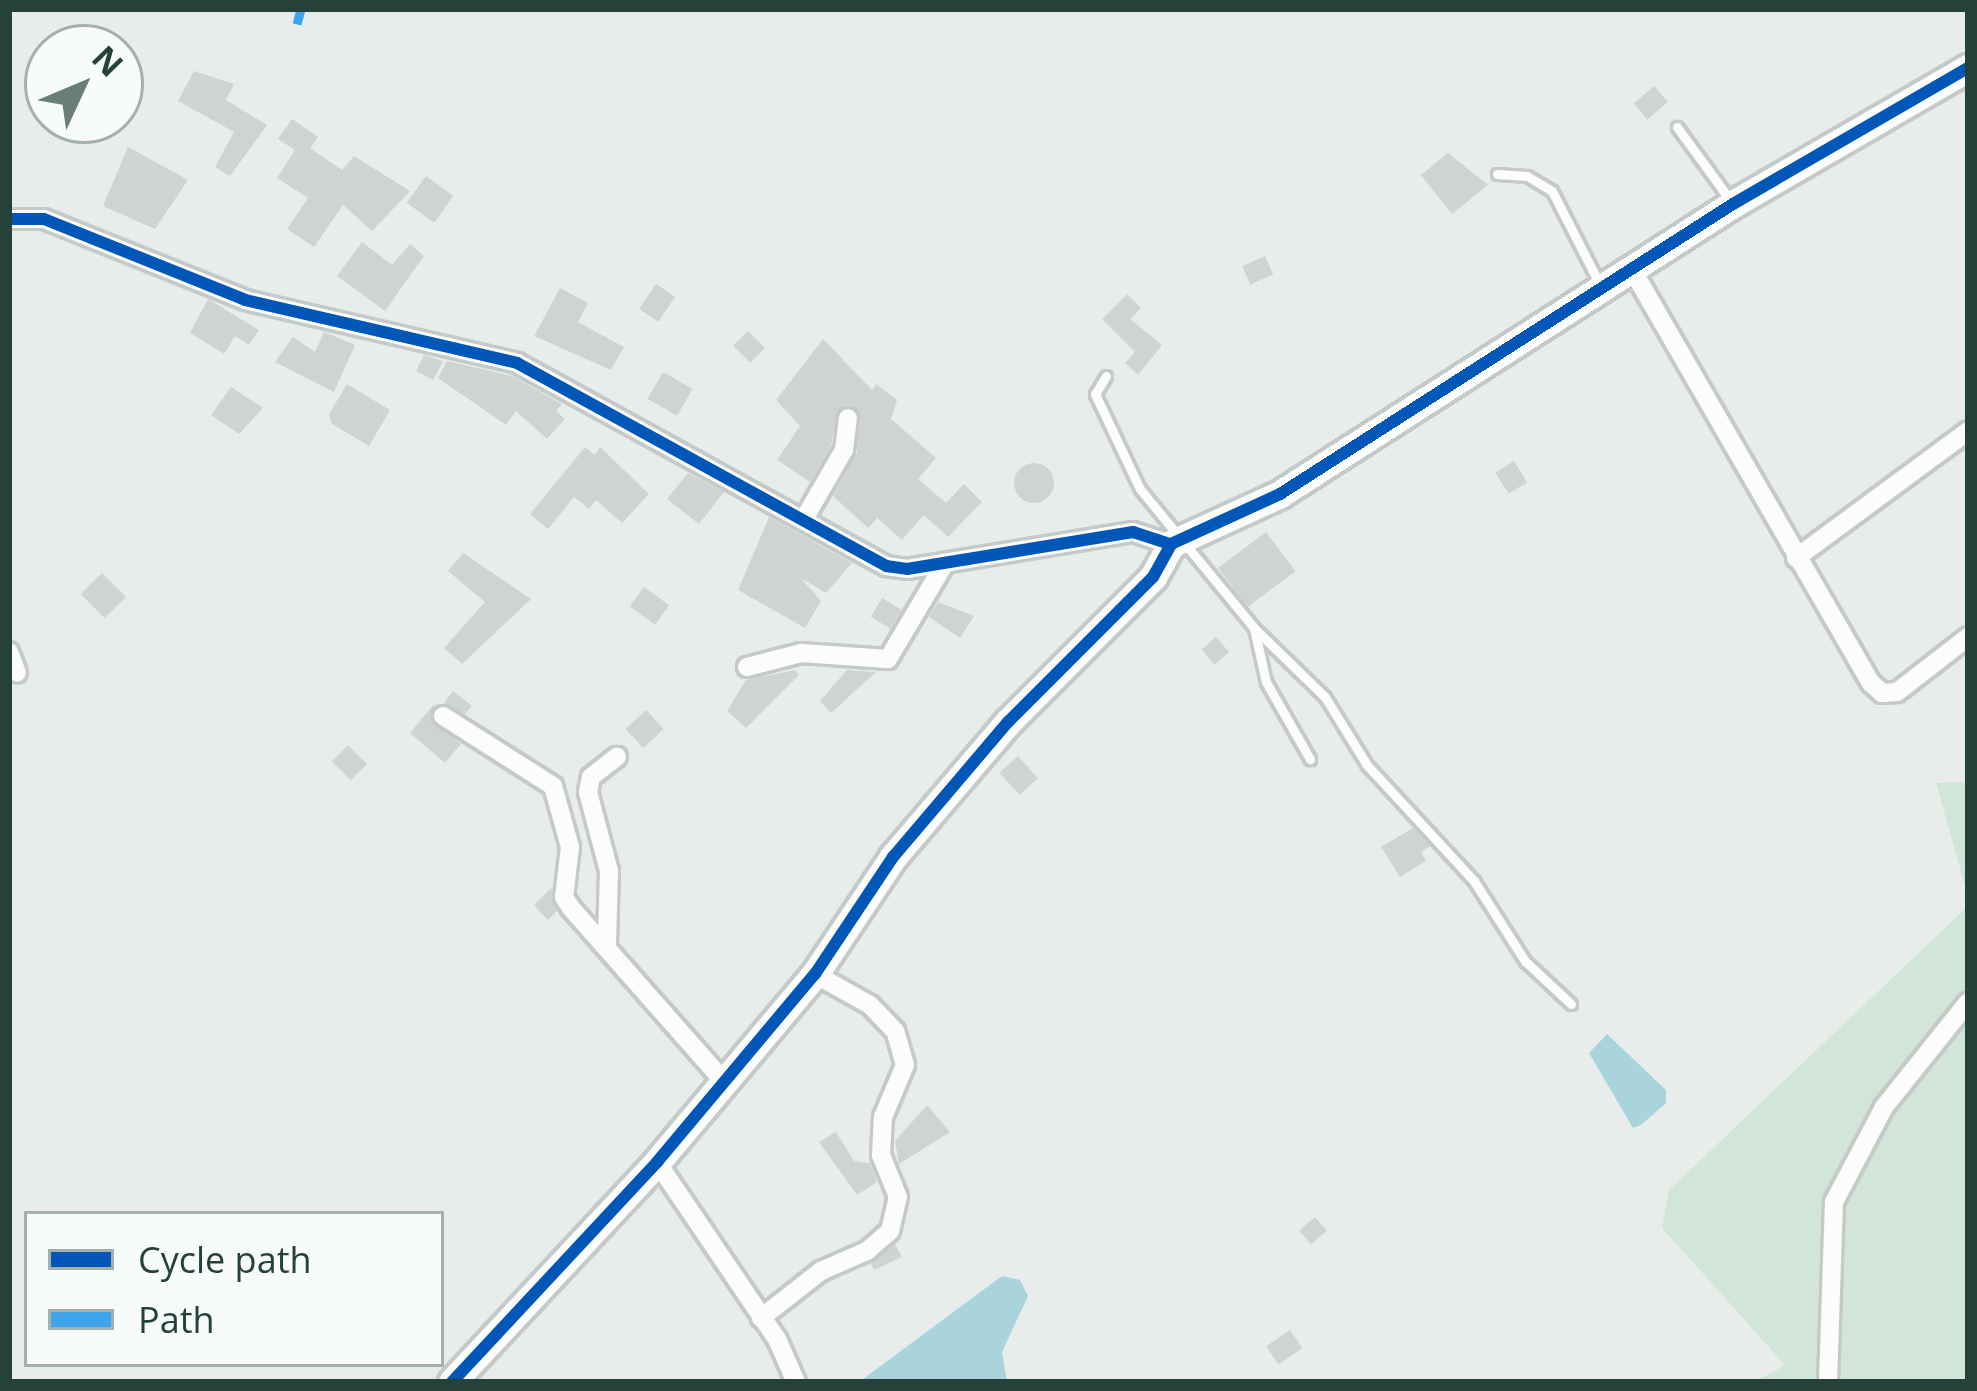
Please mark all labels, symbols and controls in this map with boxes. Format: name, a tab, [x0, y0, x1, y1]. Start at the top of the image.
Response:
north arrow	[24, 24, 144, 144]
text: N	[83, 35, 134, 86]
legend	[24, 1211, 444, 1367]
text: Cycle path	[138, 1235, 312, 1284]
text: Path	[138, 1295, 215, 1344]

